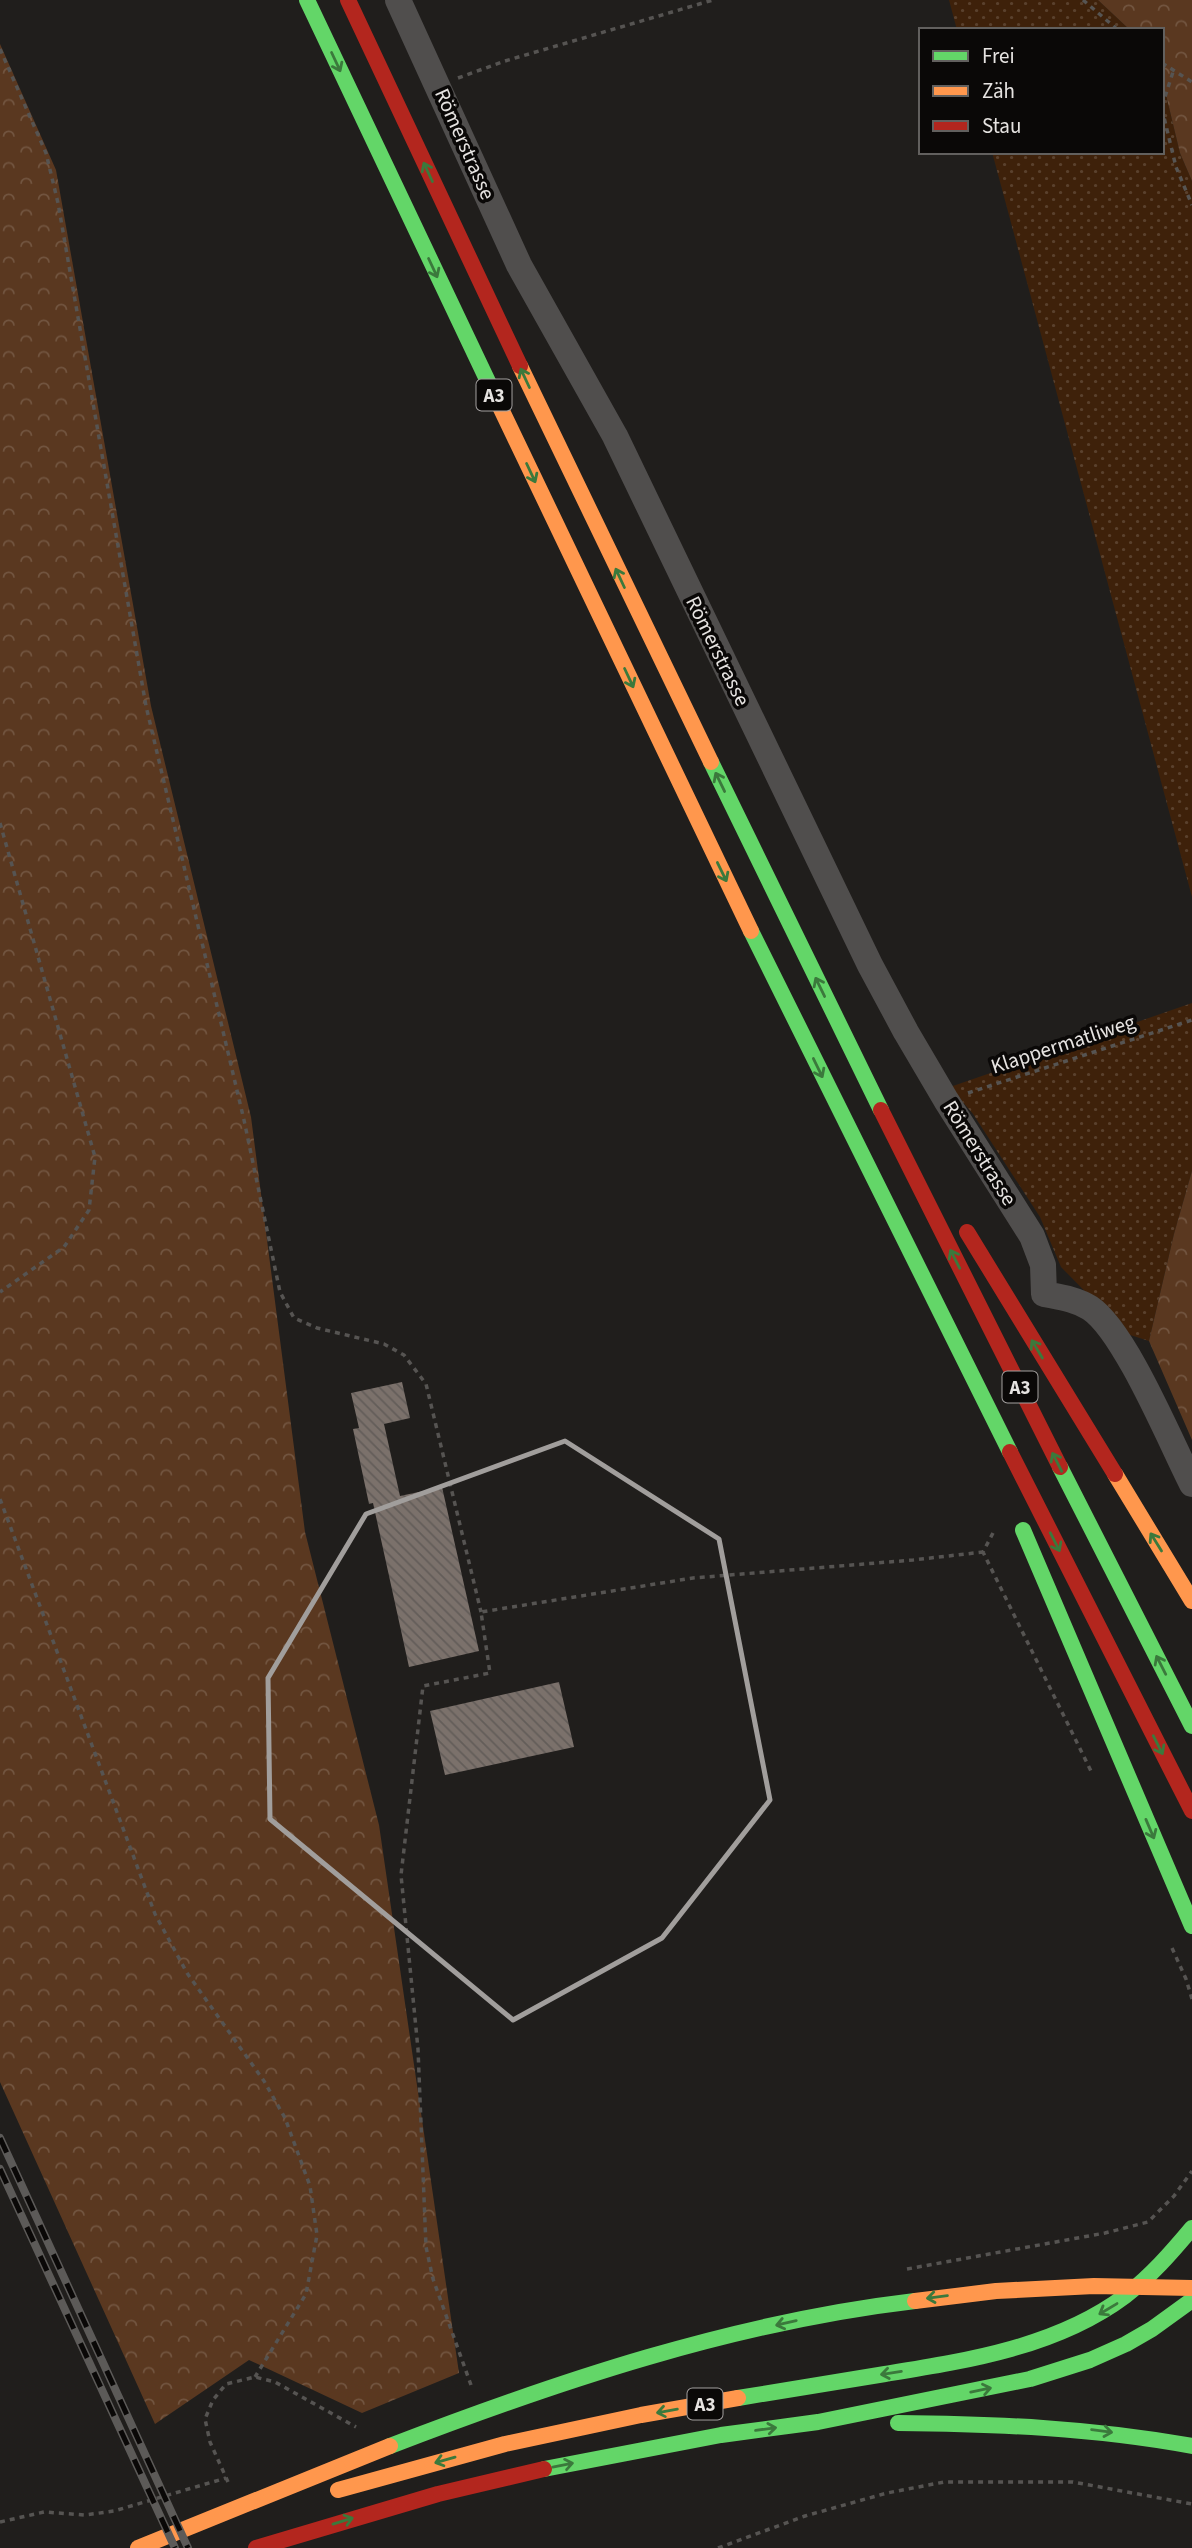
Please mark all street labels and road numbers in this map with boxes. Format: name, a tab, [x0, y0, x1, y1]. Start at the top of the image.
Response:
street label: Römerstrasse	[427, 84, 503, 204]
road number: A3	[476, 380, 512, 410]
street label: Römerstrasse	[678, 591, 758, 711]
street label: Klappermatliweg	[987, 1006, 1139, 1081]
street label: Römerstrasse	[936, 1095, 1024, 1211]
road number: A3	[1002, 1372, 1038, 1402]
road number: A3	[688, 2388, 722, 2420]

